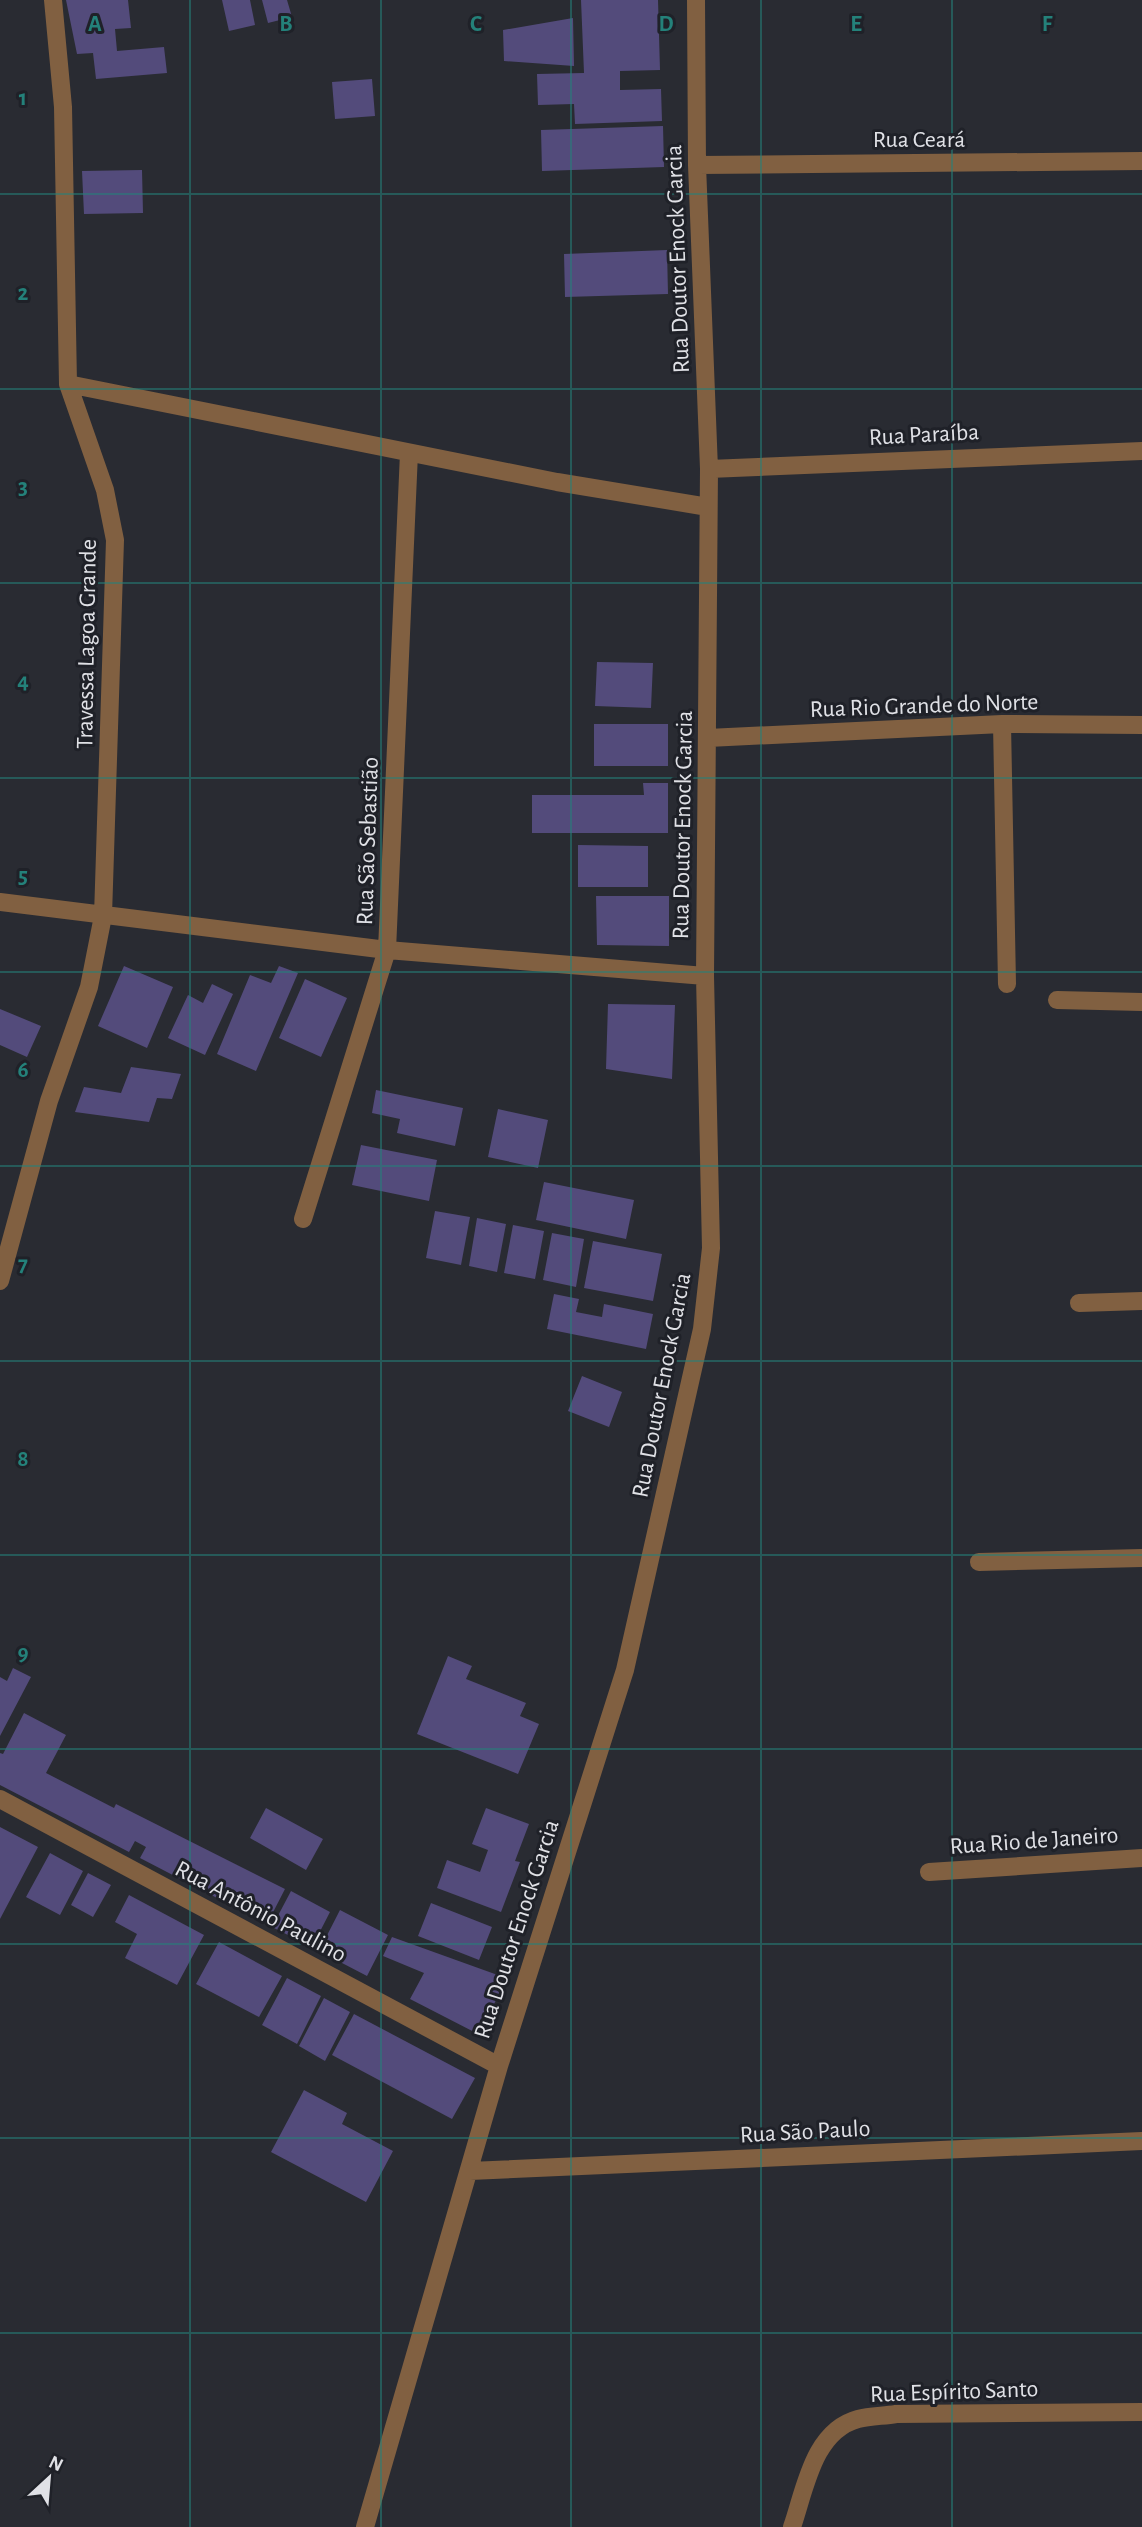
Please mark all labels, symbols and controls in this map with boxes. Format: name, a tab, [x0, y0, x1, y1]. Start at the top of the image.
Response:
text: A	[88, 13, 102, 36]
text: B	[279, 13, 293, 36]
text: C	[470, 13, 482, 36]
text: D	[658, 13, 674, 36]
text: E	[850, 13, 862, 36]
text: F	[1042, 13, 1053, 36]
text: 1	[19, 87, 27, 110]
street label: Rua Ceará	[873, 128, 965, 152]
street label: Rua Doutor Enock Garcia	[662, 144, 694, 374]
text: 2	[18, 282, 29, 305]
street label: Rua Paraíba	[868, 420, 980, 450]
text: 3	[18, 476, 28, 499]
street label: Travessa Lagoa Grande	[73, 539, 101, 749]
text: 4	[17, 670, 29, 693]
street label: Rua Rio Grande do Norte	[809, 690, 1039, 722]
street label: Rua Doutor Enock Garcia	[669, 710, 697, 940]
street label: Rua São Sebastião	[353, 757, 383, 926]
text: 5	[18, 865, 28, 888]
text: 6	[17, 1059, 29, 1082]
text: 7	[18, 1253, 28, 1276]
street label: Rua Doutor Enock Garcia	[628, 1271, 696, 1500]
text: 8	[17, 1448, 29, 1471]
text: 9	[17, 1642, 29, 1665]
street label: Rua Doutor Enock Garcia	[470, 1817, 564, 2042]
street label: Rua Rio de Janeiro	[949, 1823, 1119, 1859]
street label: Rua Antônio Paulino	[171, 1857, 350, 1967]
street label: Rua São Paulo	[739, 2117, 871, 2147]
street label: Rua Espírito Santo	[869, 2377, 1039, 2407]
north arrow	[14, 2443, 84, 2513]
text: N	[46, 2453, 66, 2476]

